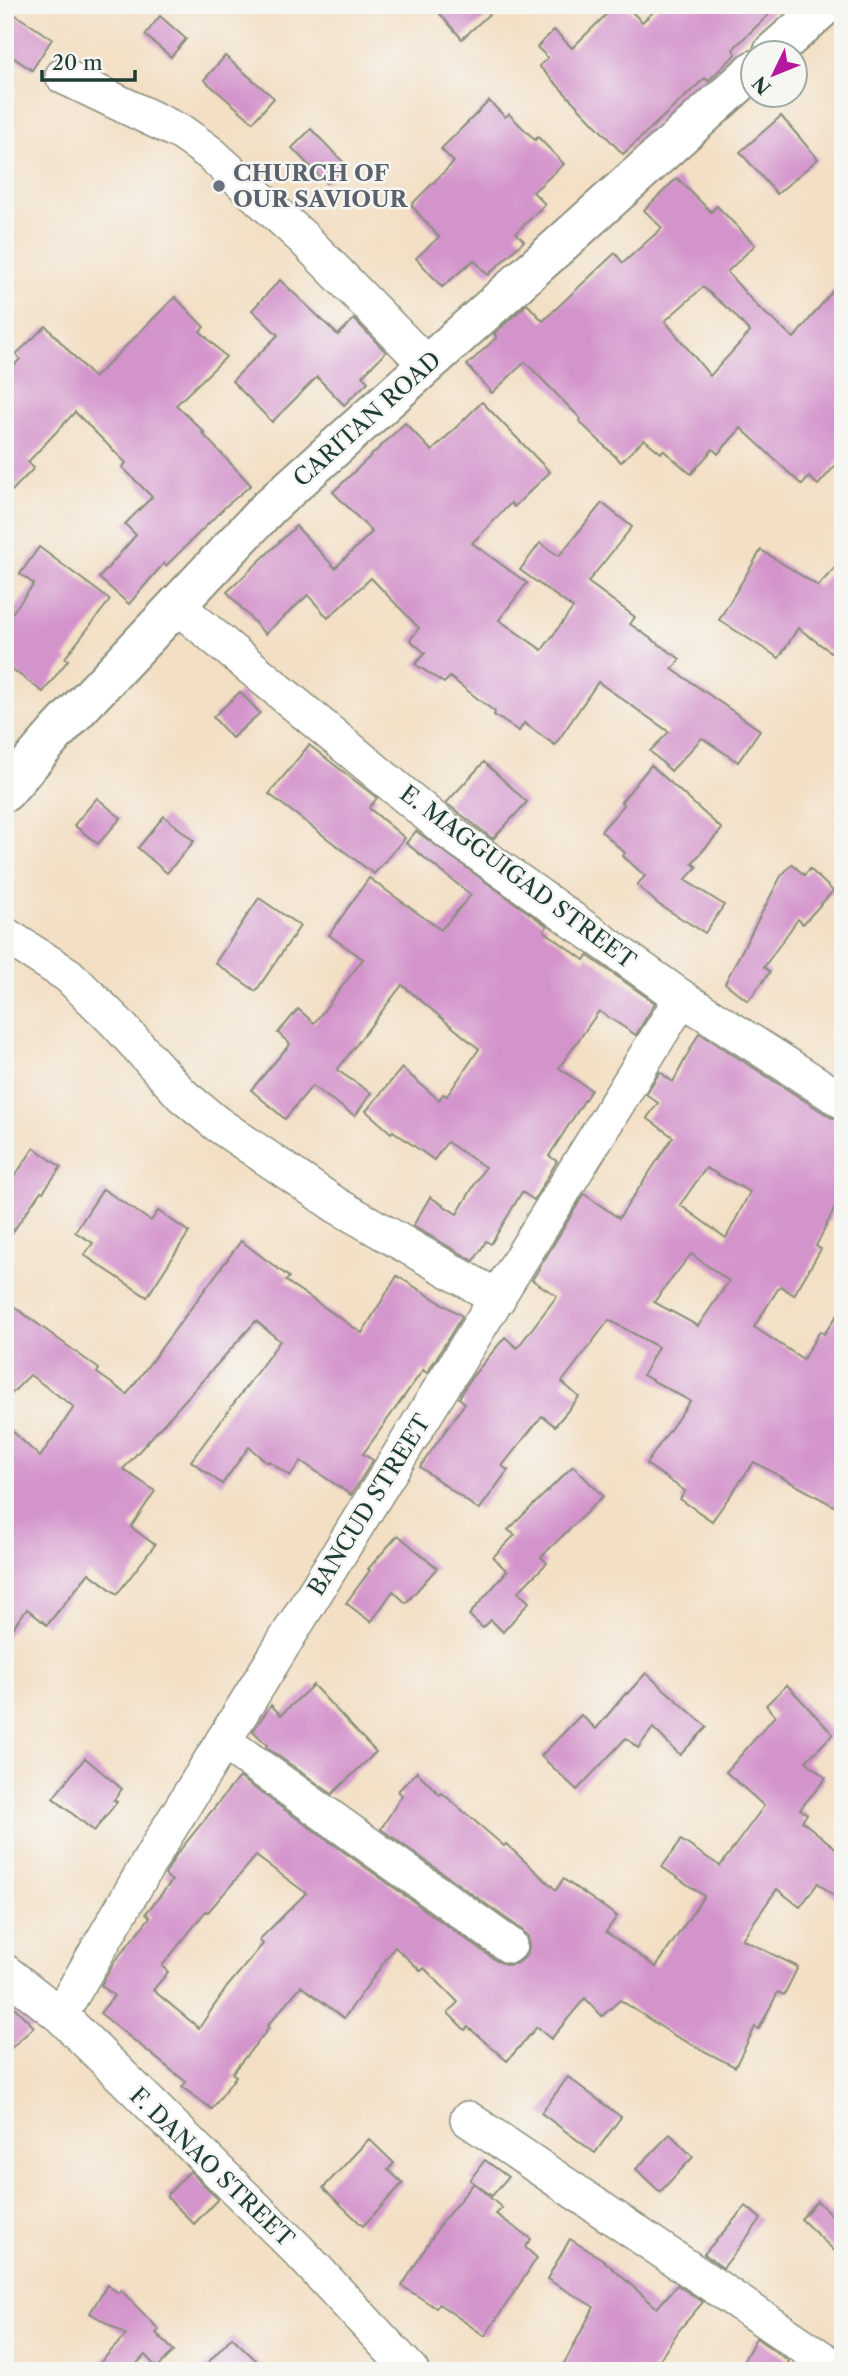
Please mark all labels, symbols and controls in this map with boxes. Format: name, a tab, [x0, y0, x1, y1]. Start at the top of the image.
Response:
scale bar	[42, 38, 135, 82]
north arrow	[740, 38, 810, 108]
text: 20 m	[52, 50, 103, 75]
text: N	[748, 71, 776, 99]
place label: CHURCH OF OUR SAVIOUR	[233, 159, 409, 213]
marker: CHURCH OF OUR SAVIOUR	[211, 178, 227, 194]
street label: CARITAN ROAD	[288, 345, 446, 493]
street label: E. MAGGUIGAD STREET	[395, 779, 642, 975]
street label: BANCUD STREET	[302, 1409, 437, 1601]
street label: F. DANAO STREET	[124, 2081, 300, 2253]

